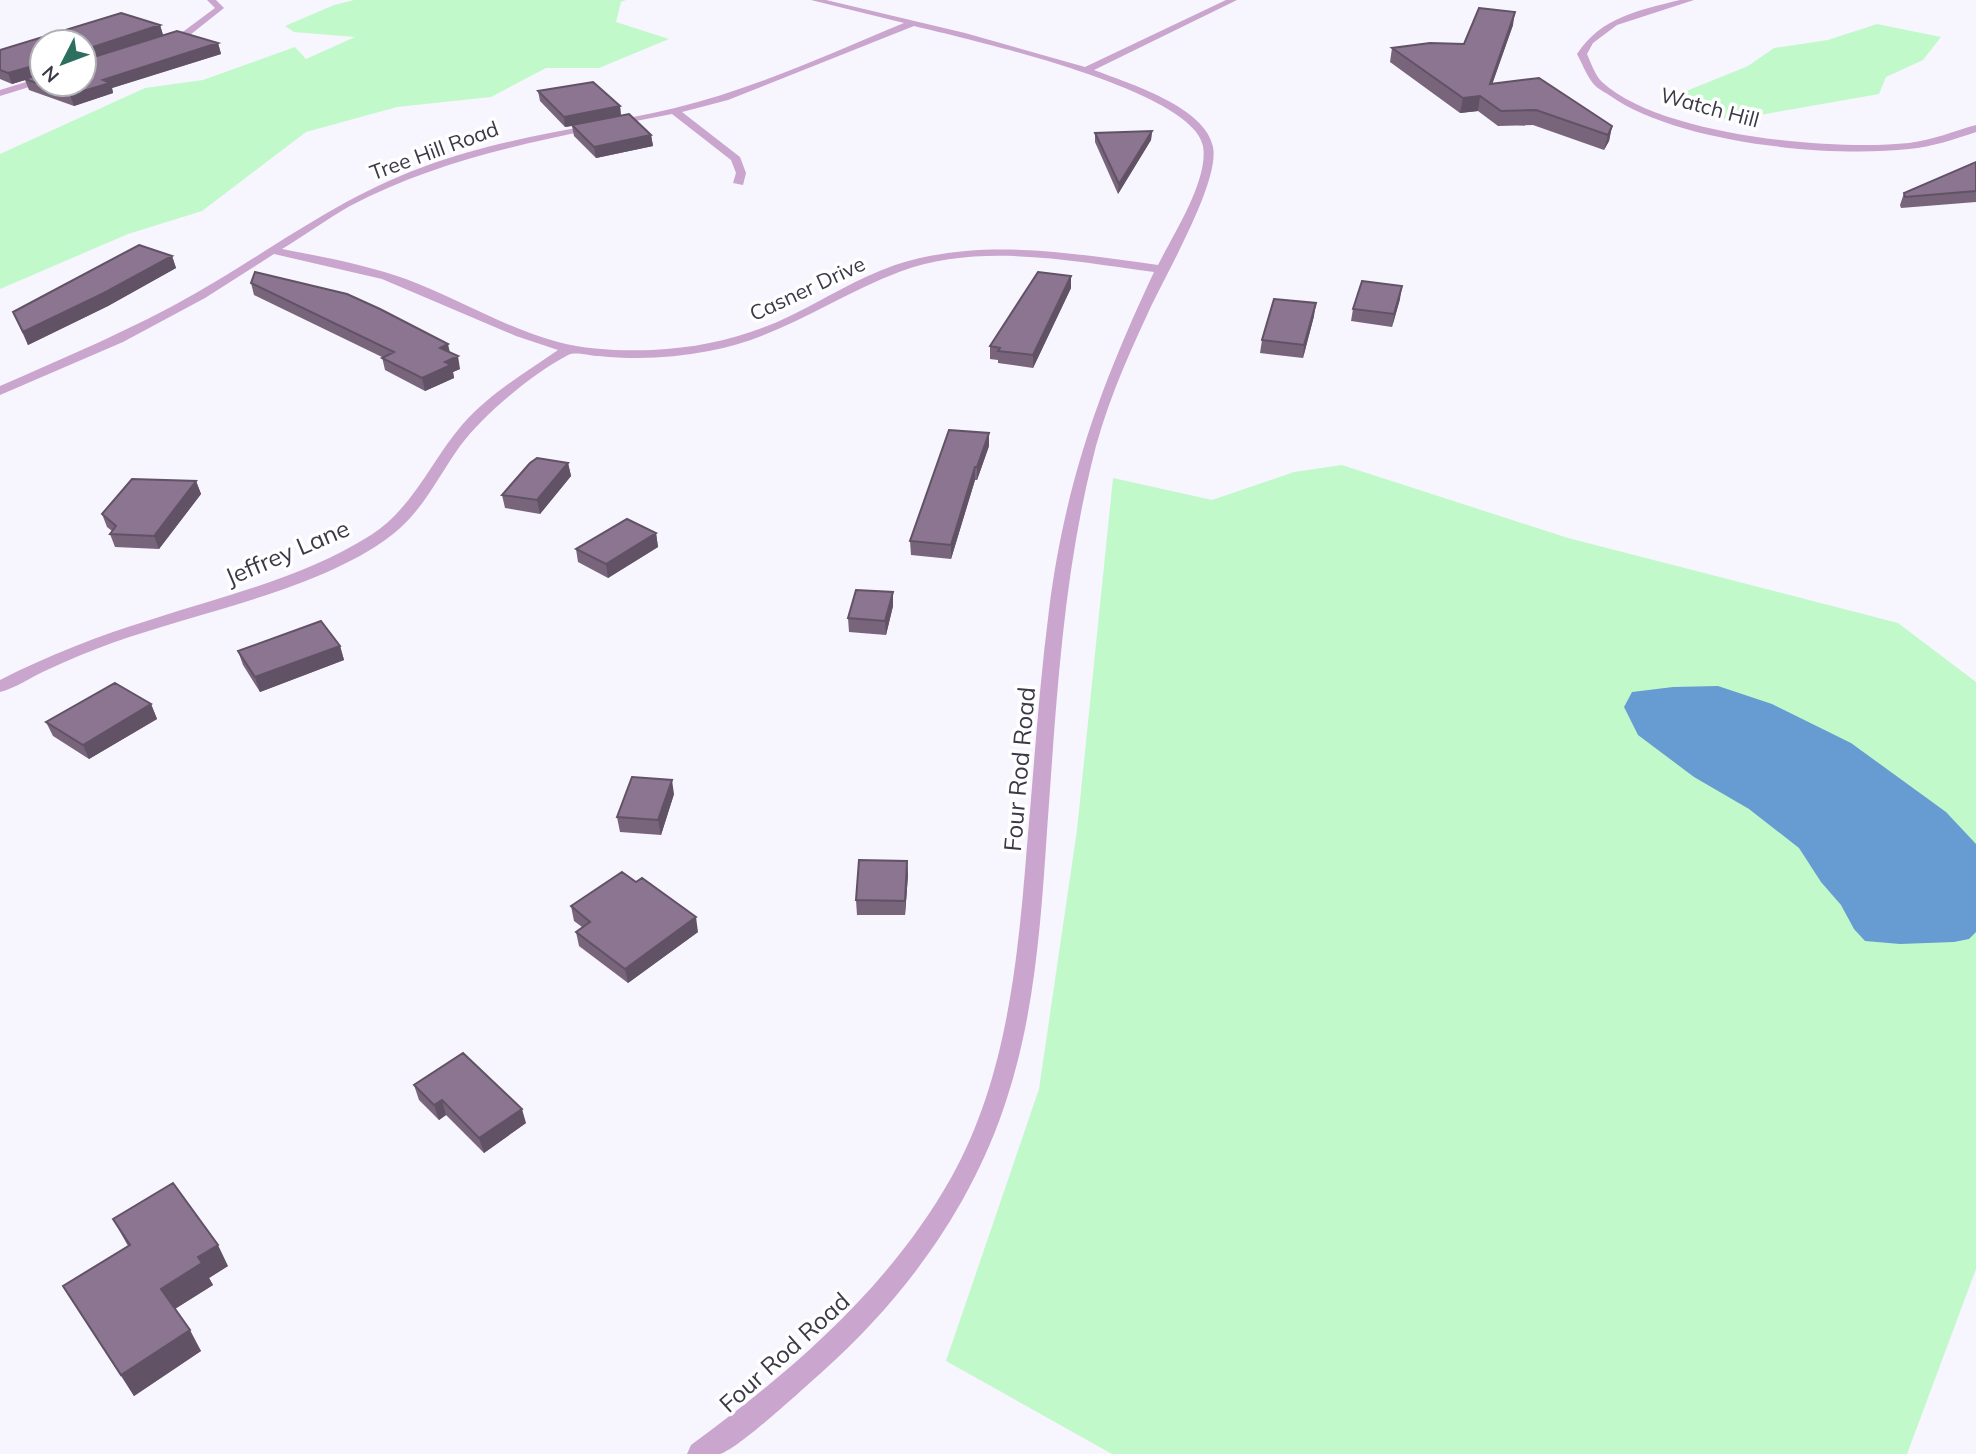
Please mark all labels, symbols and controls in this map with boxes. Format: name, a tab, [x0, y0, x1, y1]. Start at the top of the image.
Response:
north arrow	[28, 28, 98, 98]
text: N	[37, 61, 64, 88]
street label: Watch Hill	[1658, 81, 1762, 133]
street label: Tree Hill Road	[366, 115, 502, 185]
street label: Casner Drive	[745, 250, 869, 326]
street label: Jeffrey Lane	[220, 512, 354, 592]
street label: Four Rod Road	[997, 685, 1041, 853]
street label: Four Rod Road	[713, 1286, 855, 1418]

